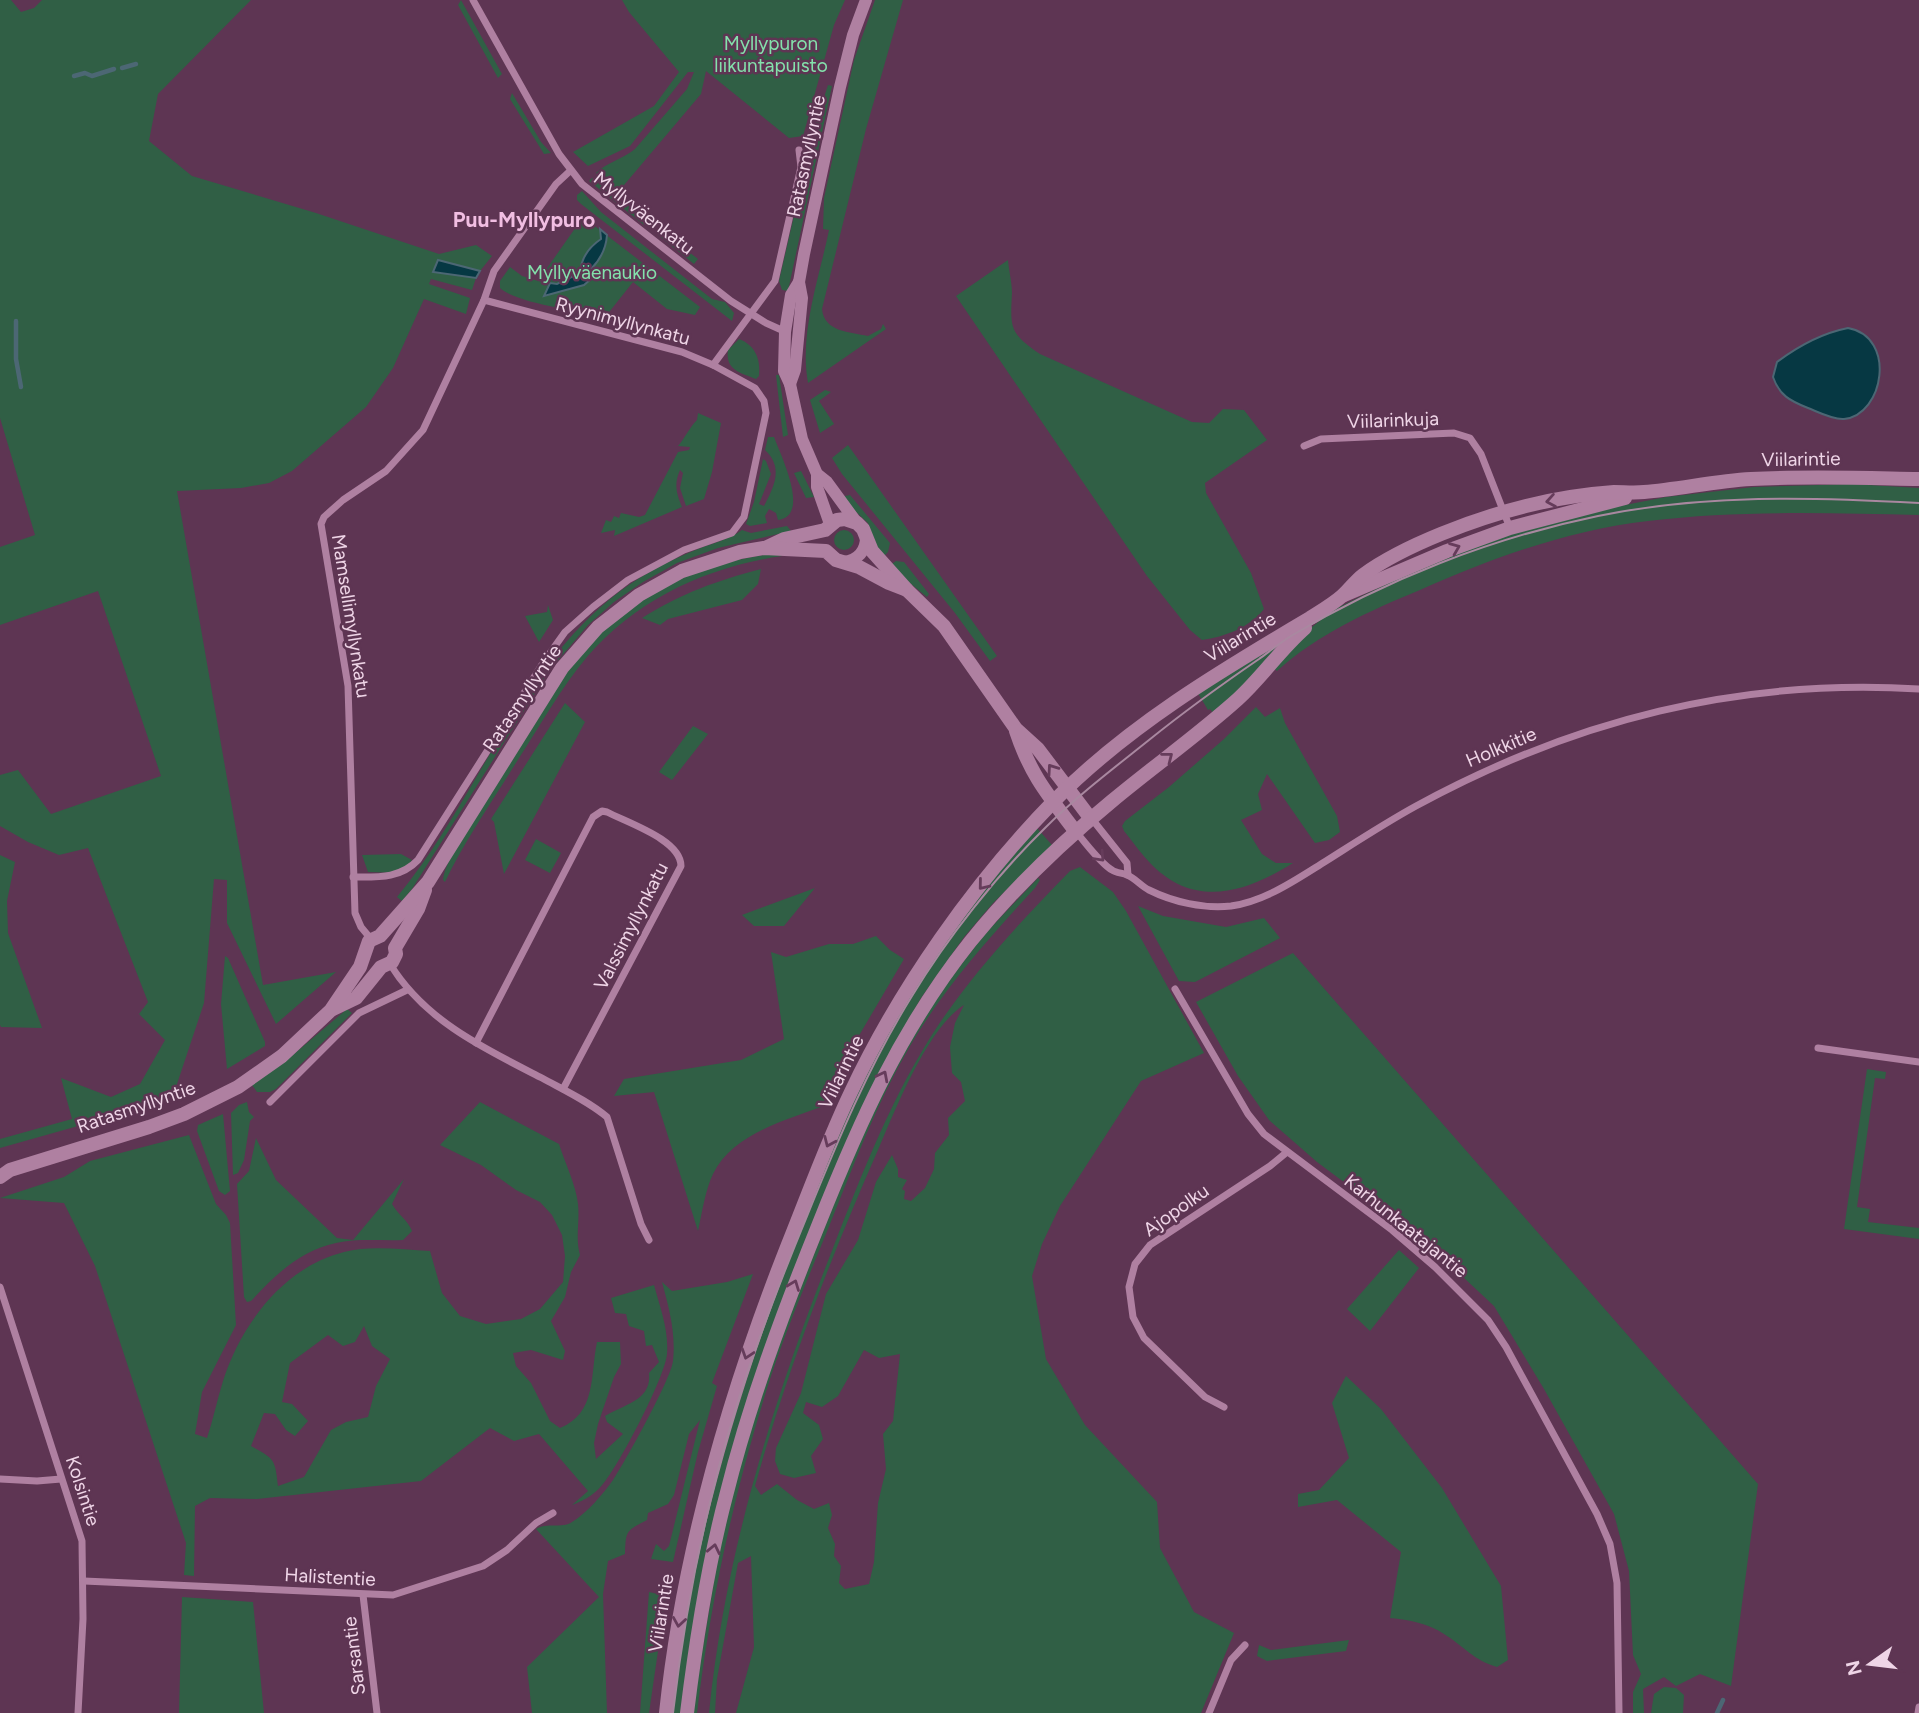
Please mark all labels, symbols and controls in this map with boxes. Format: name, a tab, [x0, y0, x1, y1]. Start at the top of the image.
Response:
park label: Myllypuron liikuntapuisto	[714, 32, 828, 77]
street label: Ratasmyllyntie	[782, 93, 830, 219]
street label: Myllyväenkatu	[589, 167, 699, 259]
district label: Puu-Myllypuro	[453, 207, 595, 232]
park label: Myllyväenaukio	[527, 261, 657, 284]
street label: Ryynimyllynkatu	[553, 292, 693, 350]
street label: Viilarinkuja	[1347, 407, 1439, 433]
street label: Viilarintie	[1761, 447, 1841, 471]
one-way arrow	[1545, 493, 1557, 508]
street label: Mamsellimyllynkatu	[327, 533, 375, 699]
one-way arrow	[1448, 543, 1460, 557]
street label: Viilarintie	[1200, 607, 1280, 667]
street label: Ratasmyllyntie	[478, 640, 566, 756]
street label: Holkkitie	[1462, 722, 1540, 772]
one-way arrow	[1160, 752, 1172, 765]
one-way arrow	[1048, 764, 1060, 777]
one-way arrow	[1092, 849, 1104, 862]
street label: Valssimyllynkatu	[589, 858, 673, 994]
one-way arrow	[978, 877, 991, 890]
street label: Viilarintie	[813, 1031, 869, 1113]
one-way arrow	[875, 1070, 888, 1083]
street label: Ratasmyllyntie	[74, 1076, 198, 1138]
one-way arrow	[823, 1135, 837, 1148]
street label: Karhunkaatajantie	[1340, 1169, 1472, 1283]
street label: Ajopolku	[1139, 1179, 1213, 1241]
one-way arrow	[786, 1280, 800, 1292]
one-way arrow	[741, 1348, 755, 1360]
street label: Kolsintie	[61, 1453, 105, 1529]
one-way arrow	[705, 1543, 720, 1555]
street label: Halistentie	[284, 1563, 376, 1591]
street label: Viilarintie	[643, 1572, 679, 1654]
street label: Sarsantie	[338, 1615, 370, 1697]
one-way arrow	[671, 1616, 686, 1628]
north arrow	[1835, 1629, 1905, 1699]
text: N	[1841, 1658, 1867, 1678]

